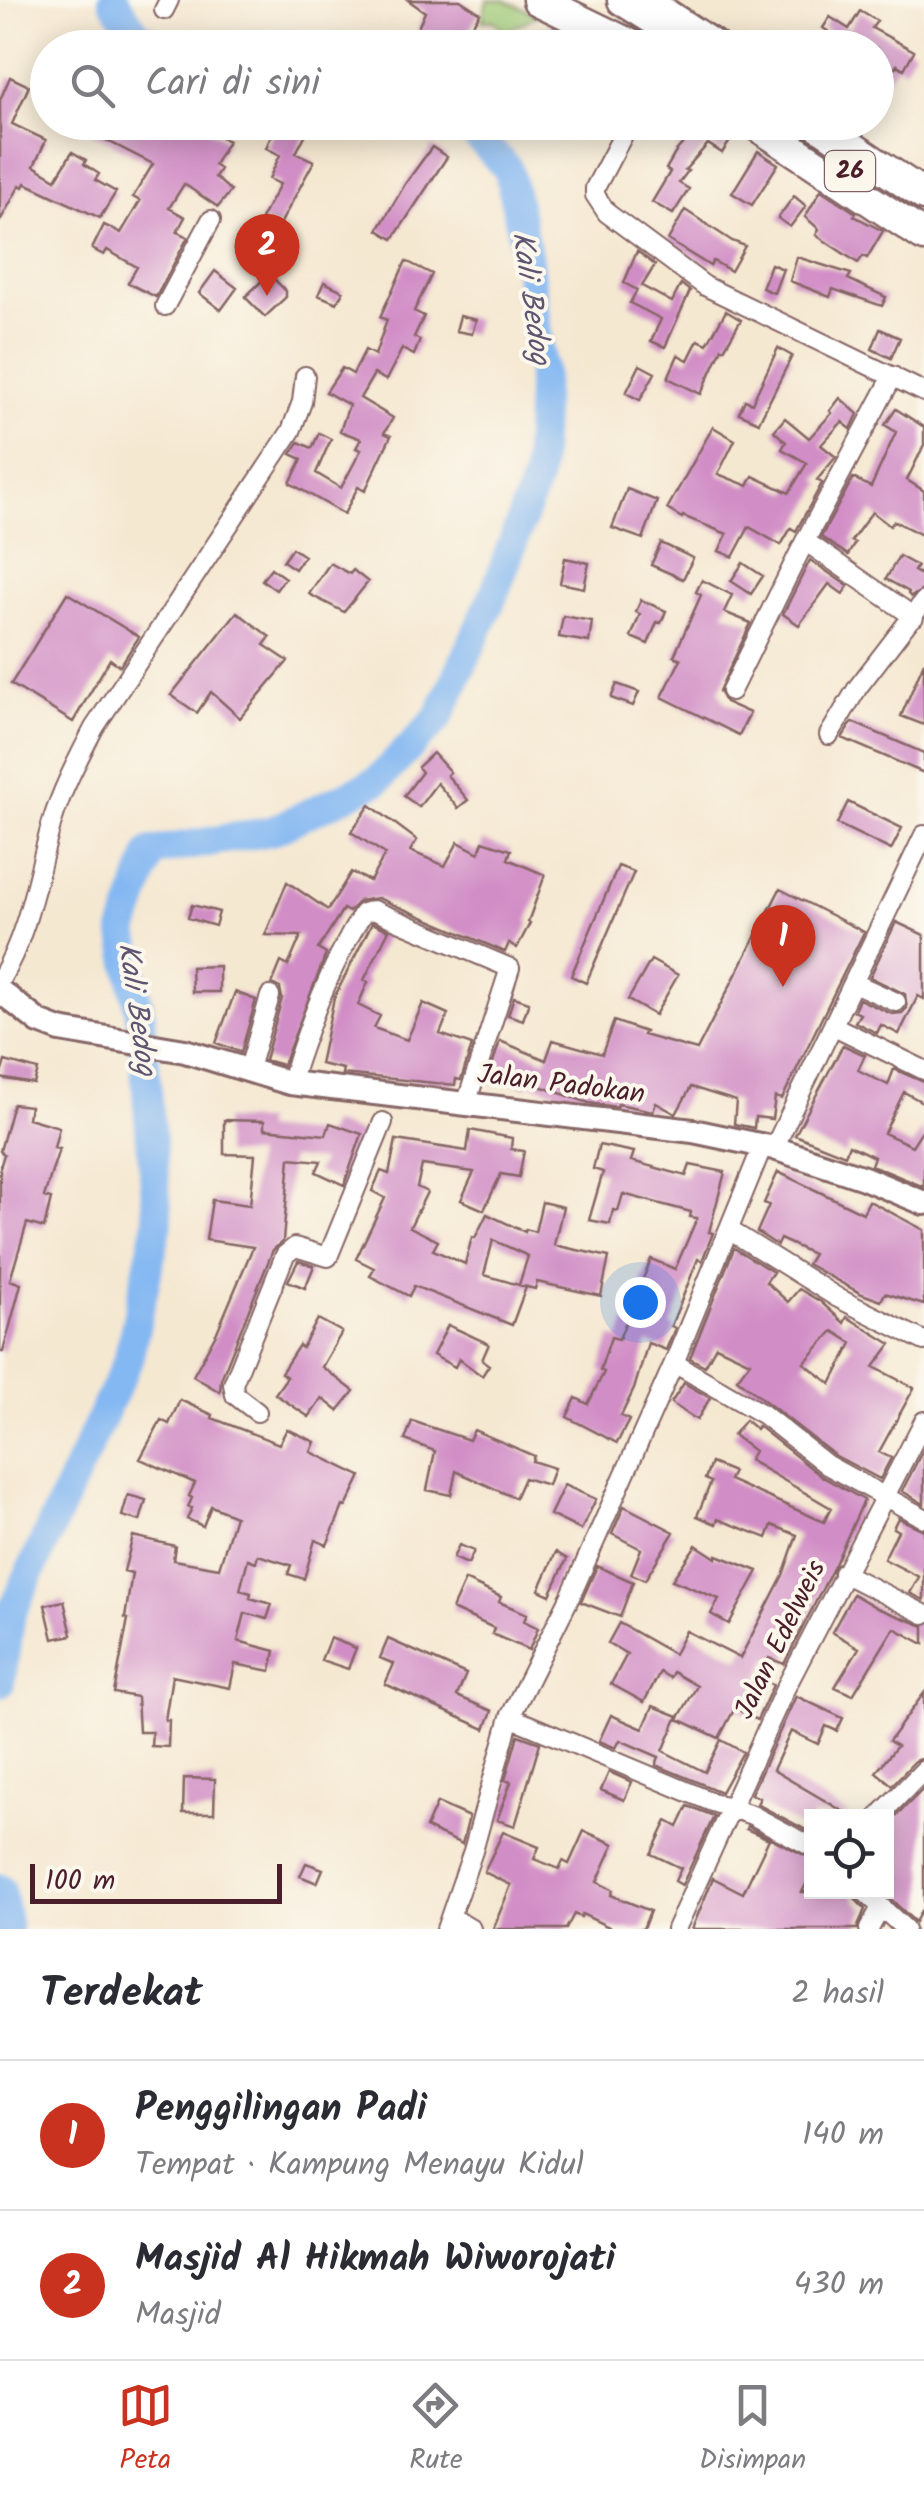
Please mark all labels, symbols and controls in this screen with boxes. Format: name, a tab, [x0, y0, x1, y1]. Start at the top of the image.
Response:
search box	[30, 30, 894, 140]
text: Cari di sini	[145, 55, 320, 115]
icon: search	[65, 58, 120, 113]
road number: 26	[825, 151, 875, 191]
pin: 2	[234, 214, 300, 296]
water label: Kali Bedog	[497, 228, 563, 369]
pin: 1	[750, 904, 816, 987]
water label: Kali Bedog	[103, 939, 169, 1080]
street label: Jalan Padokan	[475, 1052, 647, 1118]
your location	[615, 1277, 666, 1328]
street label: Jalan Edelweis	[723, 1553, 839, 1727]
map controls	[804, 1809, 894, 1899]
button: locate	[804, 1809, 894, 1899]
scale bar	[30, 1859, 282, 1904]
text: 100 m	[45, 1859, 115, 1904]
text: Terdekat	[40, 1961, 203, 2028]
text: 2 hasil	[791, 1969, 884, 2020]
text: Penggilingan Padi	[135, 2080, 427, 2140]
text: 1	[68, 2110, 77, 2161]
text: 140 m	[802, 2110, 884, 2161]
text: Tempat · Kampung Menayu Kidul	[135, 2140, 584, 2191]
text: Masjid Al Hikmah Wiworojati	[135, 2230, 616, 2290]
text: 2	[63, 2260, 82, 2311]
text: 430 m	[794, 2260, 884, 2311]
text: Masjid	[135, 2290, 221, 2341]
tab: Peta	[118, 2378, 173, 2483]
tab: Rute	[408, 2378, 463, 2483]
tab: Disimpan	[699, 2378, 806, 2483]

